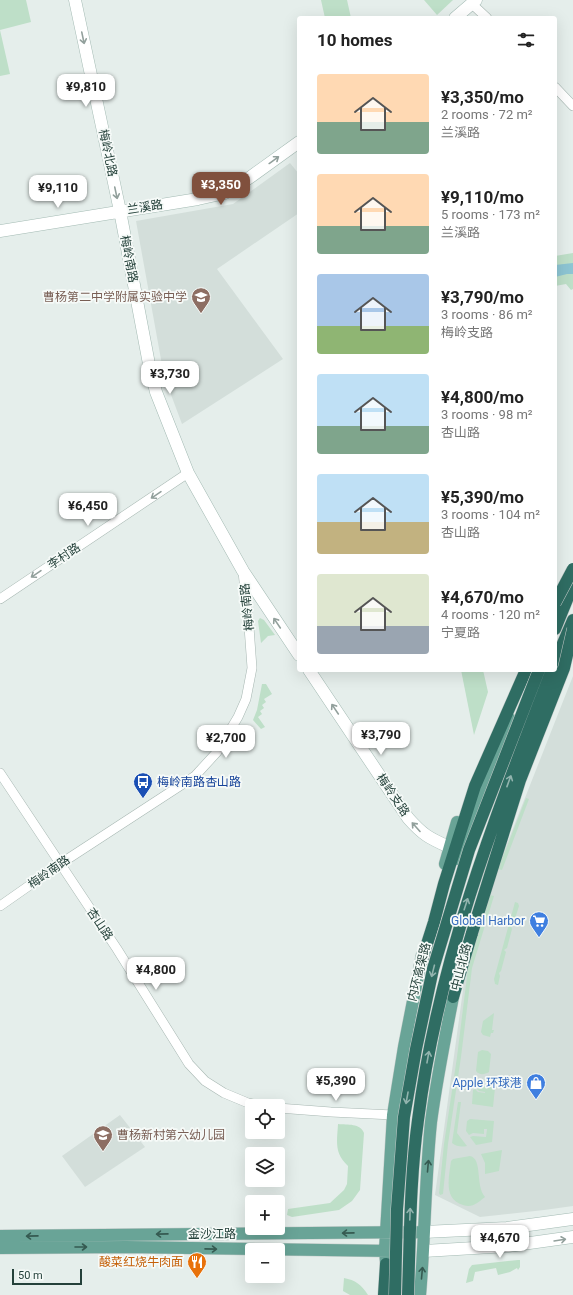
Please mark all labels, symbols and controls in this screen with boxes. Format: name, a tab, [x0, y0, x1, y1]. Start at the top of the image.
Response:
icon: filters	[515, 29, 537, 51]
text: 10 homes	[317, 30, 393, 50]
one-way arrow	[80, 31, 88, 44]
pin: ¥9,810	[53, 74, 119, 108]
text: ¥9,810	[66, 79, 106, 94]
text: ¥3,350/mo	[441, 87, 524, 107]
icon: home	[349, 90, 397, 138]
text: 2 rooms · 72 m²	[441, 107, 533, 122]
text: 兰溪路	[441, 125, 480, 140]
street label: 梅岭北路	[96, 128, 120, 178]
one-way arrow	[268, 156, 279, 164]
pin: ¥3,350	[188, 172, 254, 206]
pin: ¥9,110	[25, 175, 91, 209]
text: ¥3,350	[201, 177, 241, 192]
text: ¥9,110	[38, 180, 78, 195]
one-way arrow	[113, 186, 121, 199]
text: ¥9,110/mo	[441, 187, 524, 207]
icon: home	[349, 190, 397, 238]
street label: 兰溪路	[126, 197, 164, 217]
text: 5 rooms · 173 m²	[441, 207, 540, 222]
text: 兰溪路	[441, 225, 480, 240]
street label: 梅岭南路	[118, 234, 140, 284]
school or university icon: 曹杨第二中学附属实验中学	[190, 286, 212, 314]
text: ¥3,790/mo	[441, 287, 524, 307]
place label: 曹杨第二中学附属实验中学	[43, 290, 187, 304]
icon: home	[349, 290, 397, 338]
text: 3 rooms · 86 m²	[441, 307, 533, 322]
text: 梅岭支路	[441, 325, 493, 340]
pin: ¥3,730	[137, 361, 203, 395]
text: ¥3,730	[150, 366, 190, 381]
text: ¥4,800/mo	[441, 387, 524, 407]
icon: home	[349, 390, 397, 438]
text: 3 rooms · 98 m²	[441, 407, 533, 422]
text: 杏山路	[441, 425, 480, 440]
text: ¥5,390/mo	[441, 487, 524, 507]
icon: home	[349, 490, 397, 538]
one-way arrow	[150, 491, 162, 499]
pin: ¥6,450	[55, 493, 121, 527]
text: ¥6,450	[68, 498, 108, 513]
text: 3 rooms · 104 m²	[441, 507, 540, 522]
text: 杏山路	[441, 525, 480, 540]
street label: 李村路	[45, 540, 83, 572]
one-way arrow	[30, 571, 42, 579]
street label: 梅岭南路	[238, 582, 256, 632]
text: ¥4,670/mo	[441, 587, 524, 607]
icon: home	[349, 590, 397, 638]
text: 4 rooms · 120 m²	[441, 607, 540, 622]
one-way arrow	[273, 617, 281, 628]
text: 宁夏路	[441, 625, 480, 640]
one-way arrow	[331, 703, 339, 714]
pin: ¥3,790	[348, 722, 414, 756]
pin: ¥2,700	[193, 725, 259, 759]
text: ¥3,790	[361, 727, 401, 742]
text: ¥2,700	[206, 730, 246, 745]
bus stop icon: 梅岭南路杏山路	[132, 771, 154, 799]
street label: 梅岭支路	[374, 771, 412, 819]
place label: 梅岭南路杏山路	[157, 775, 241, 789]
one-way arrow	[506, 776, 514, 788]
one-way arrow	[412, 822, 421, 832]
street label: 梅岭南路	[25, 852, 73, 892]
one-way arrow	[463, 898, 470, 911]
street label: 杏山路	[84, 905, 116, 943]
supermarket icon: Global Harbor	[528, 910, 550, 938]
place label: Global Harbor	[451, 914, 525, 928]
street label: 内环高架路	[405, 941, 433, 1003]
street label: 中山北路	[448, 942, 474, 992]
pin: ¥4,800	[123, 957, 189, 991]
text: ¥4,800	[136, 962, 176, 977]
one-way arrow	[429, 964, 437, 977]
one-way arrow	[425, 1051, 433, 1064]
pin: ¥5,390	[303, 1068, 369, 1102]
shop icon: Apple 环球港	[525, 1072, 547, 1100]
text: ¥5,390	[316, 1073, 356, 1088]
place label: Apple 环球港	[452, 1076, 522, 1090]
one-way arrow	[403, 1091, 411, 1104]
map controls	[245, 1099, 285, 1283]
button: locate	[245, 1099, 285, 1139]
school or university icon: 曹杨新村第六幼儿园	[92, 1124, 114, 1152]
place label: 曹杨新村第六幼儿园	[117, 1128, 225, 1142]
button: layers	[245, 1147, 285, 1187]
one-way arrow	[424, 1160, 431, 1173]
button: +	[245, 1195, 285, 1235]
one-way arrow	[407, 1208, 414, 1221]
pin: ¥4,670	[467, 1225, 533, 1259]
street label: 金沙江路	[188, 1227, 236, 1241]
one-way arrow	[342, 1229, 355, 1237]
one-way arrow	[156, 1230, 169, 1238]
text: ¥4,670	[480, 1230, 520, 1245]
one-way arrow	[26, 1232, 39, 1240]
one-way arrow	[553, 1236, 566, 1244]
one-way arrow	[74, 1243, 87, 1251]
button: −	[245, 1243, 285, 1283]
one-way arrow	[204, 1245, 217, 1252]
restaurant icon: 酸菜红烧牛肉面	[186, 1251, 208, 1279]
place label: 酸菜红烧牛肉面	[99, 1255, 183, 1269]
scale bar	[12, 1267, 82, 1286]
one-way arrow	[418, 1267, 425, 1280]
text: 50 m	[18, 1269, 43, 1282]

